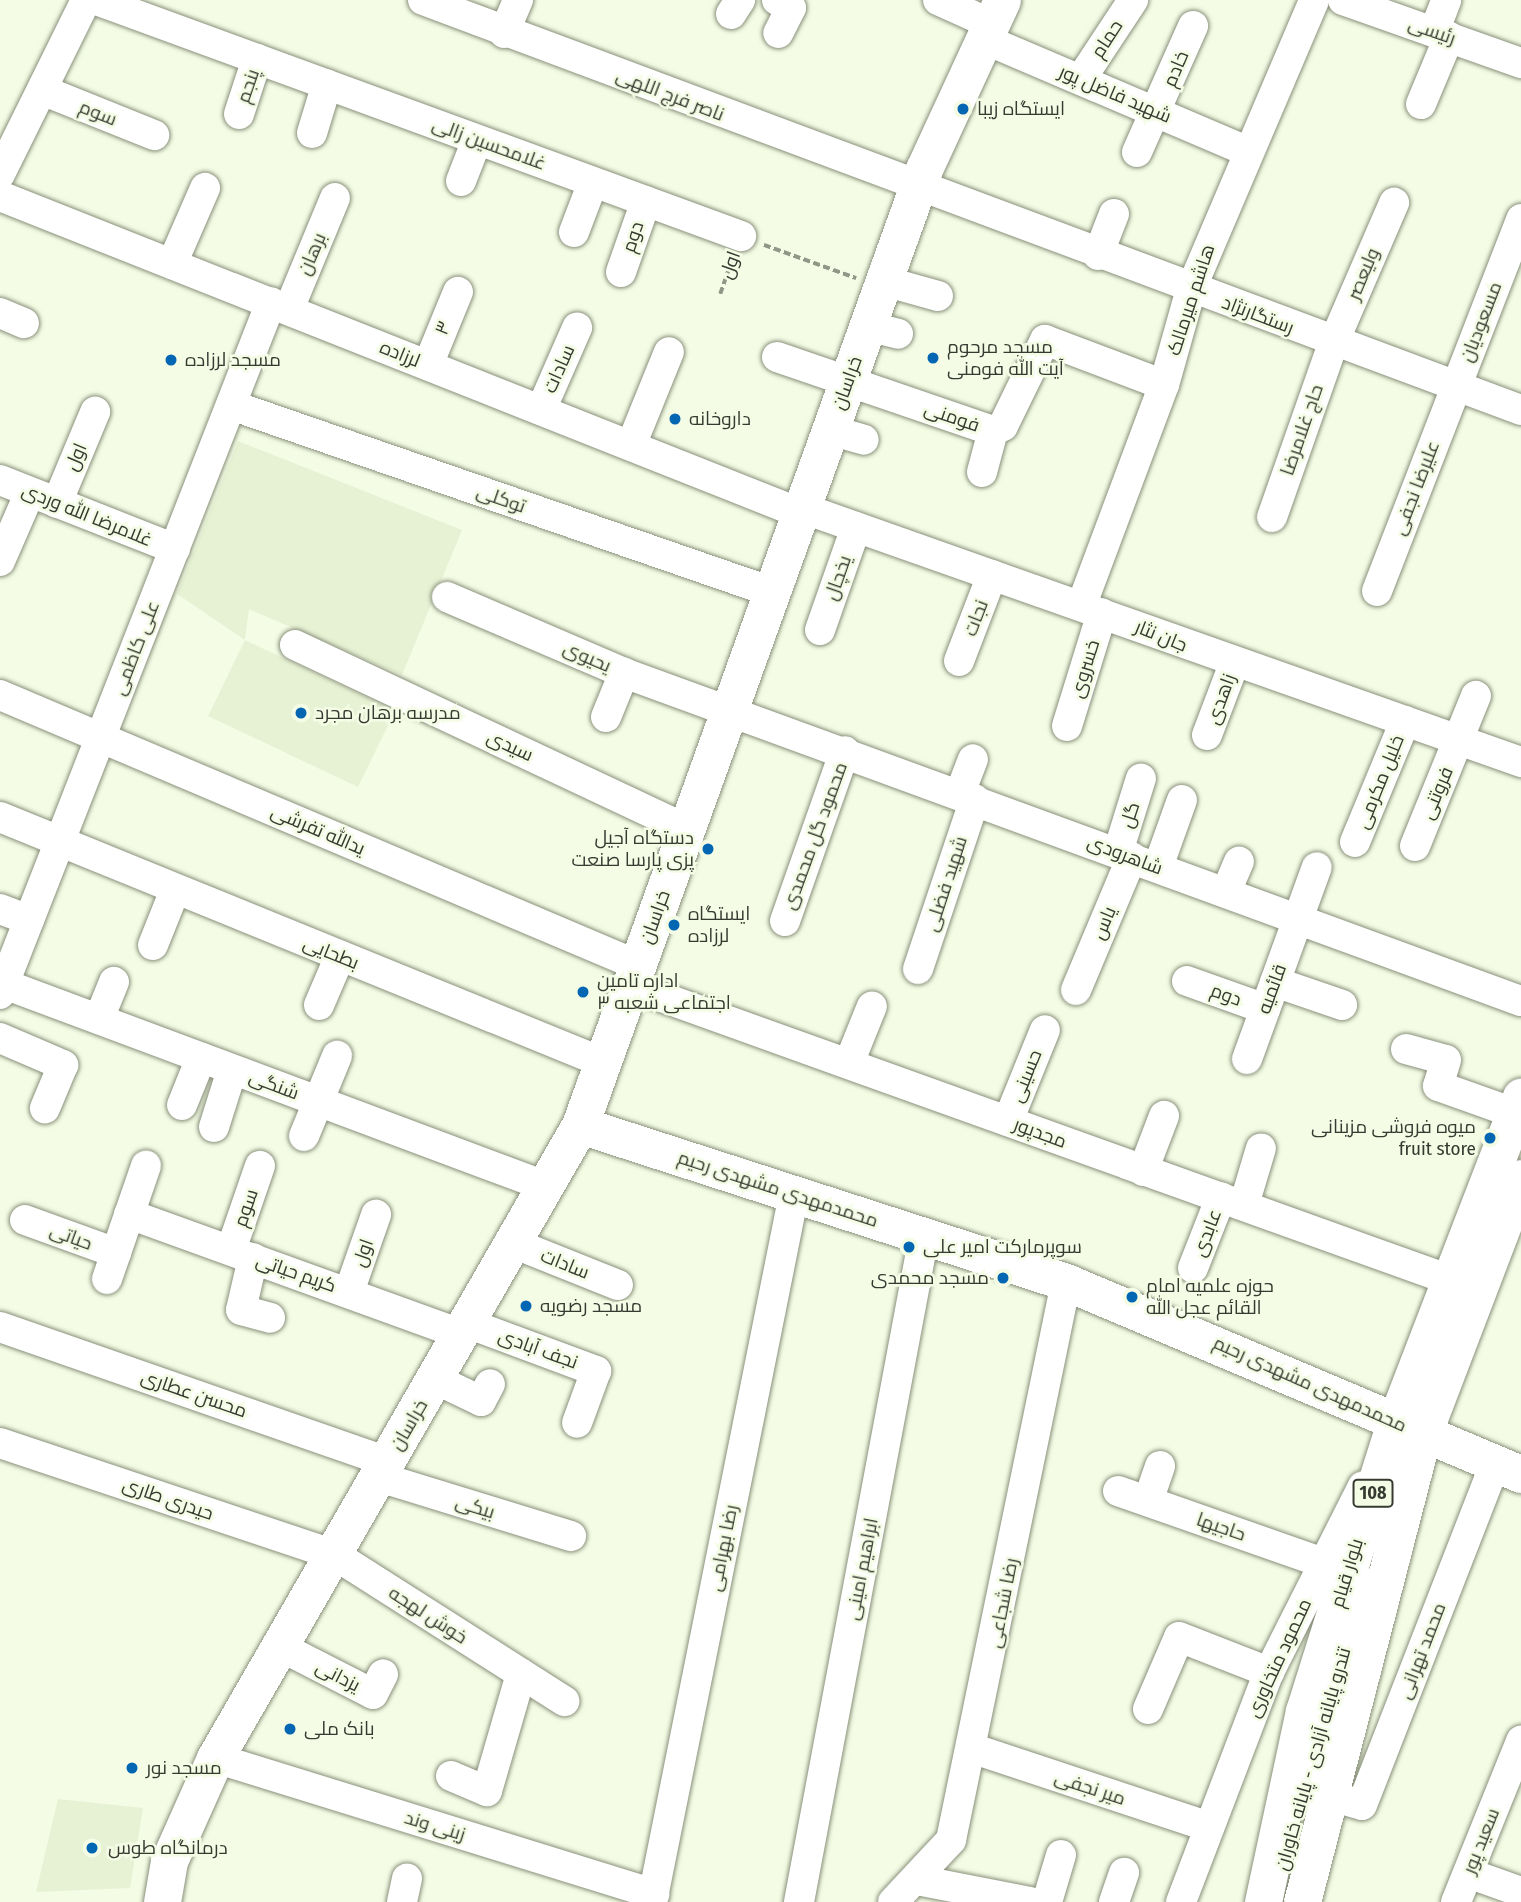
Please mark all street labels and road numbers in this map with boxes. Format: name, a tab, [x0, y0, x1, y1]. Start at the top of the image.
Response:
street label: رئیسی	[1405, 12, 1459, 50]
street label: حمام	[1086, 16, 1128, 62]
street label: خادم	[1158, 47, 1194, 91]
street label: شهید فاضل پور	[1055, 60, 1175, 128]
street label: ناصر فرج اللهی	[613, 64, 727, 126]
street label: پنجم	[232, 66, 264, 106]
street label: سوم	[76, 95, 120, 131]
street label: غلامحسین زالی	[429, 113, 549, 175]
street label: دوم	[617, 218, 649, 256]
street label: برهان	[293, 229, 331, 279]
street label: هاشم میرمالک	[1162, 242, 1220, 358]
street label: ولیعصر	[1342, 244, 1384, 304]
street label: اول	[714, 248, 746, 282]
street label: مسعودیان	[1455, 279, 1507, 365]
street label: رستگارنژاد	[1219, 291, 1297, 339]
street label: ۳	[430, 318, 456, 338]
street label: لرزاده	[377, 336, 423, 372]
street label: سادات	[538, 341, 580, 397]
street label: خراسان	[827, 353, 867, 413]
street label: حاج غلامرضا	[1276, 382, 1328, 478]
street label: فومنی	[921, 397, 983, 437]
street label: علیرضا نجفی	[1388, 437, 1444, 539]
street label: اول	[60, 440, 92, 474]
street label: غلامرضا الله وردی	[18, 478, 156, 552]
street label: توکلی	[473, 480, 529, 518]
street label: یخچال	[820, 552, 856, 604]
street label: علی کاظمی	[108, 597, 164, 699]
street label: نجات	[959, 597, 993, 639]
street label: جان نثار	[1131, 615, 1191, 657]
street label: یحیوی	[559, 637, 615, 677]
street label: خسروی	[1065, 637, 1105, 701]
street label: زاهدی	[1201, 670, 1241, 728]
street label: سیدی	[483, 725, 537, 767]
street label: خلیل مکرمی	[1351, 732, 1409, 832]
street label: محمود گل محمدی	[778, 759, 852, 913]
street label: فروتنی	[1416, 763, 1458, 823]
street label: گل	[1115, 799, 1145, 831]
street label: یدالله تفرشی	[267, 800, 369, 860]
street label: شاهرودی	[1084, 830, 1166, 880]
street label: شهید فضلی	[920, 833, 972, 935]
street label: خراسان	[635, 887, 675, 947]
street label: یاس	[1087, 903, 1121, 943]
street label: بطحایی	[300, 932, 362, 974]
street label: قائمیه	[1252, 961, 1292, 1017]
street label: دوم	[1207, 979, 1245, 1011]
street label: حسینی	[1005, 1046, 1047, 1106]
street label: شنگی	[246, 1065, 302, 1105]
street label: مجدپور	[1010, 1113, 1070, 1153]
street label: محمدمهدی مشهدی رحیم	[675, 1146, 881, 1232]
street label: سوم	[229, 1186, 263, 1230]
street label: عابدی	[1188, 1206, 1226, 1260]
street label: حیاتی	[47, 1219, 95, 1255]
street label: اول	[348, 1236, 378, 1270]
street label: سادات	[537, 1244, 593, 1284]
street label: کریم حیاتی	[253, 1249, 339, 1297]
street label: نجف آبادی	[495, 1324, 581, 1374]
street label: محمدمهدی مشهدی رحیم	[1210, 1331, 1410, 1437]
street label: محسن عطاری	[138, 1365, 250, 1423]
street label: خراسان	[385, 1395, 433, 1455]
street label: حیدری طاری	[120, 1473, 216, 1525]
road number: 108	[1352, 1478, 1394, 1508]
street label: بیکی	[453, 1490, 497, 1524]
street label: رضا بهرامی	[703, 1503, 743, 1593]
street label: حاجیها	[1193, 1508, 1249, 1546]
street label: ابراهیم امینی	[841, 1516, 883, 1622]
street label: بلوار قیام	[1326, 1536, 1368, 1610]
street label: رضا شجاعی	[983, 1556, 1023, 1650]
street label: خوش لهجه	[384, 1581, 472, 1649]
street label: محمود متخاوری	[1242, 1595, 1316, 1721]
street label: محمد تهرانی	[1393, 1600, 1451, 1702]
street label: تندرو پایانه آزادی - پایانه خاوران	[1270, 1645, 1356, 1873]
street label: یزدانی	[312, 1655, 364, 1697]
street label: میر نجفی	[1052, 1766, 1128, 1810]
street label: سعید پور	[1457, 1805, 1505, 1877]
street label: زینی وند	[402, 1806, 468, 1846]

